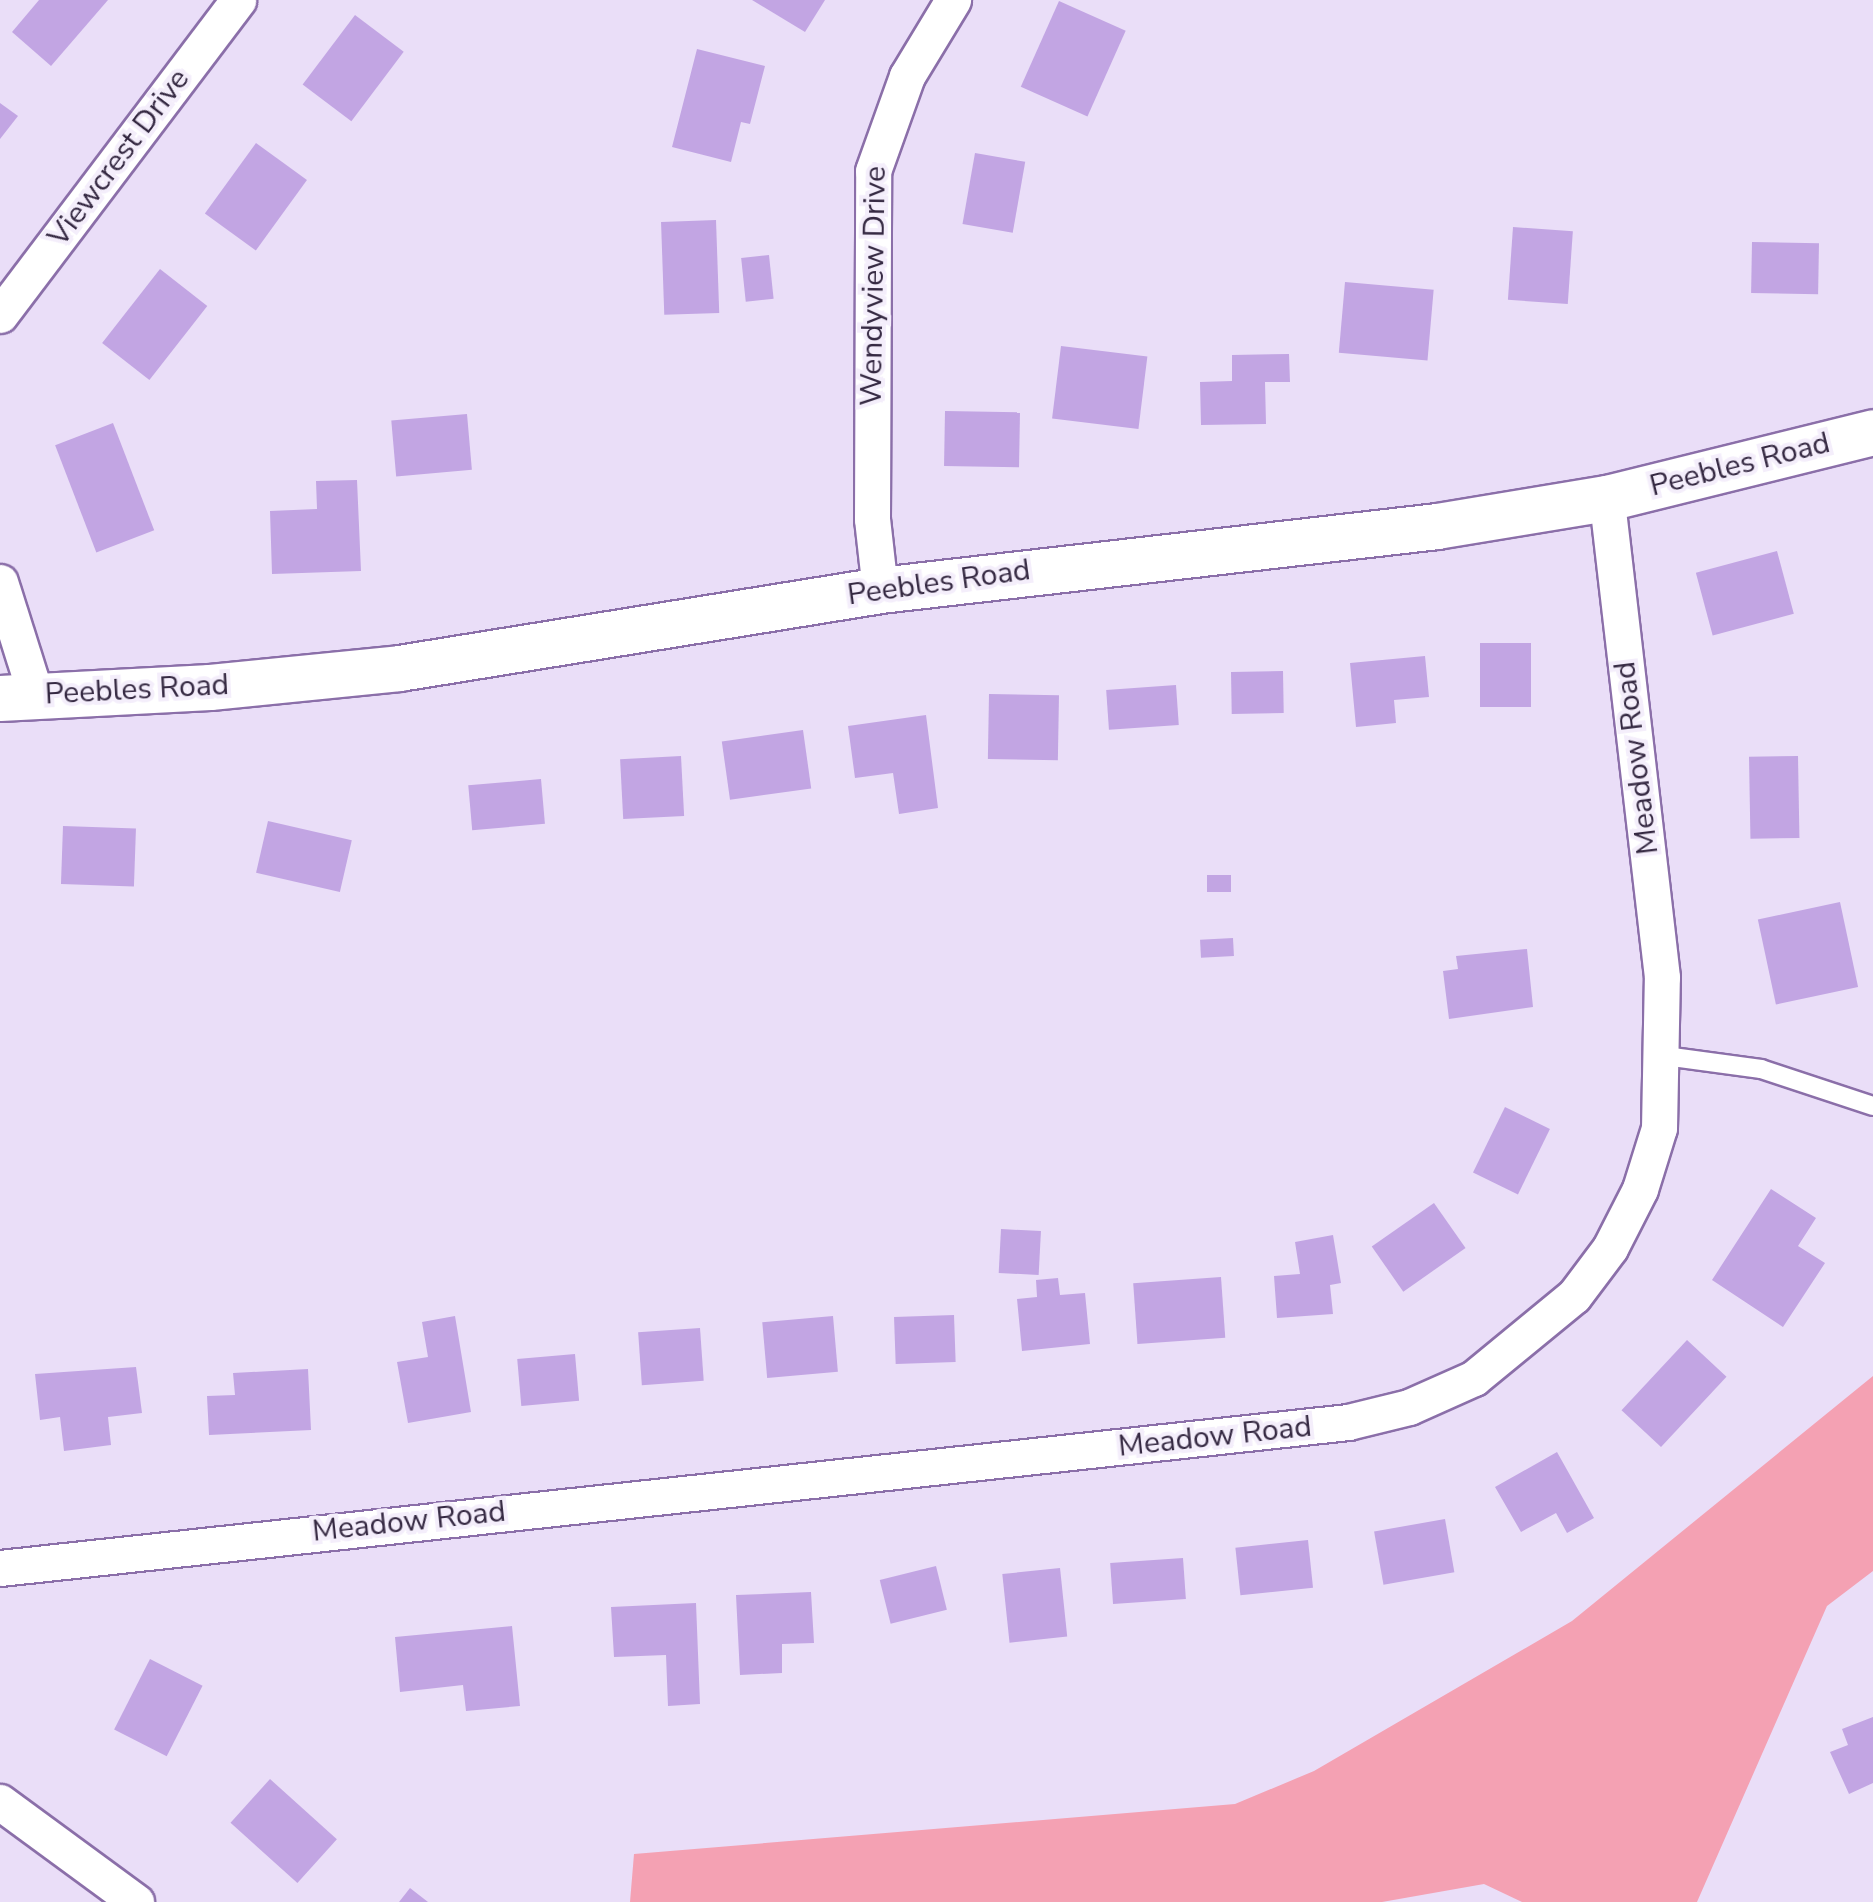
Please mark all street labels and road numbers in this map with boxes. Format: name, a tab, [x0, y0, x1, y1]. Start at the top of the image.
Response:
street label: Viewcrest Drive	[41, 62, 197, 254]
street label: Wendyview Drive	[854, 166, 894, 406]
street label: Peebles Road	[1646, 425, 1834, 505]
street label: Peebles Road	[845, 552, 1033, 614]
street label: Meadow Road	[1607, 659, 1667, 857]
street label: Peebles Road	[44, 667, 230, 713]
street label: Meadow Road	[1117, 1409, 1313, 1465]
street label: Meadow Road	[311, 1494, 507, 1550]

